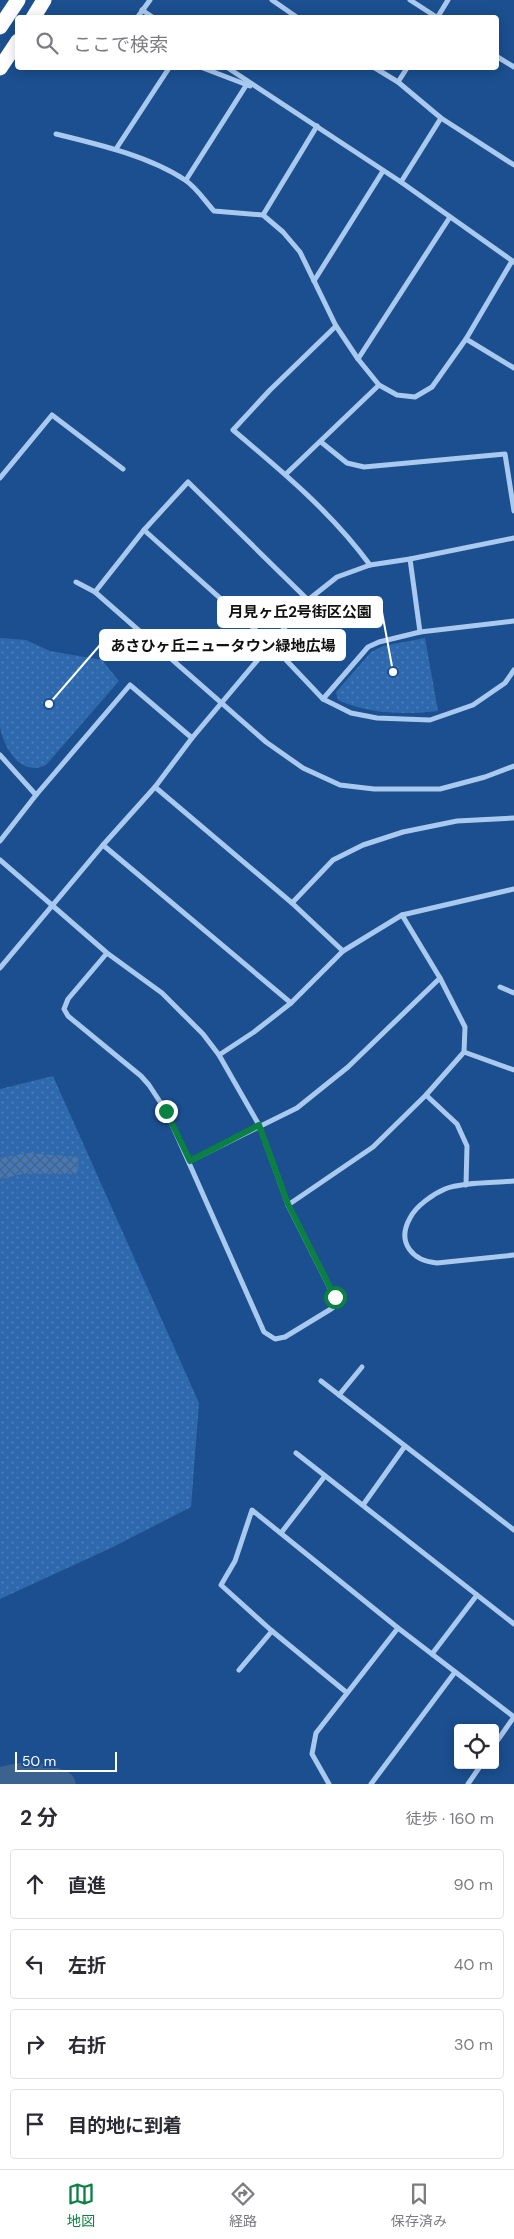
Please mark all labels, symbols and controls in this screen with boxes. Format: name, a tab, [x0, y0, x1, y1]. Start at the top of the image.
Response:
search box	[15, 15, 499, 70]
icon: search	[33, 29, 61, 57]
text: ここで検索	[73, 32, 168, 57]
callout: 月見ヶ丘2号街区公園	[218, 597, 382, 627]
text: 月見ヶ丘2号街区公園	[228, 602, 372, 622]
callout: あさひヶ丘ニュータウン緑地広場	[100, 630, 345, 660]
text: あさひヶ丘ニュータウン緑地広場	[110, 636, 336, 656]
route end	[155, 1100, 178, 1123]
route start	[324, 1286, 347, 1309]
map controls	[454, 1724, 499, 1769]
button: locate	[454, 1724, 499, 1769]
scale bar	[15, 1749, 118, 1772]
text: 50 m	[22, 1752, 56, 1770]
text: 2 分	[20, 1804, 58, 1832]
text: 徒歩 · 160 m	[406, 1808, 494, 1829]
icon: ahead	[21, 1870, 49, 1898]
text: 直進	[68, 1873, 106, 1898]
text: 90 m	[453, 1874, 493, 1895]
icon: left	[21, 1950, 49, 1978]
text: 左折	[68, 1953, 106, 1978]
text: 40 m	[454, 1954, 493, 1975]
icon: right	[21, 2030, 49, 2058]
text: 右折	[68, 2033, 106, 2058]
text: 30 m	[454, 2034, 493, 2055]
icon: arrive	[21, 2110, 49, 2138]
text: 目的地に到着	[68, 2113, 182, 2138]
tab: 地図	[67, 2180, 95, 2230]
tab: 経路	[229, 2180, 257, 2230]
tab: 保存済み	[391, 2180, 447, 2230]

